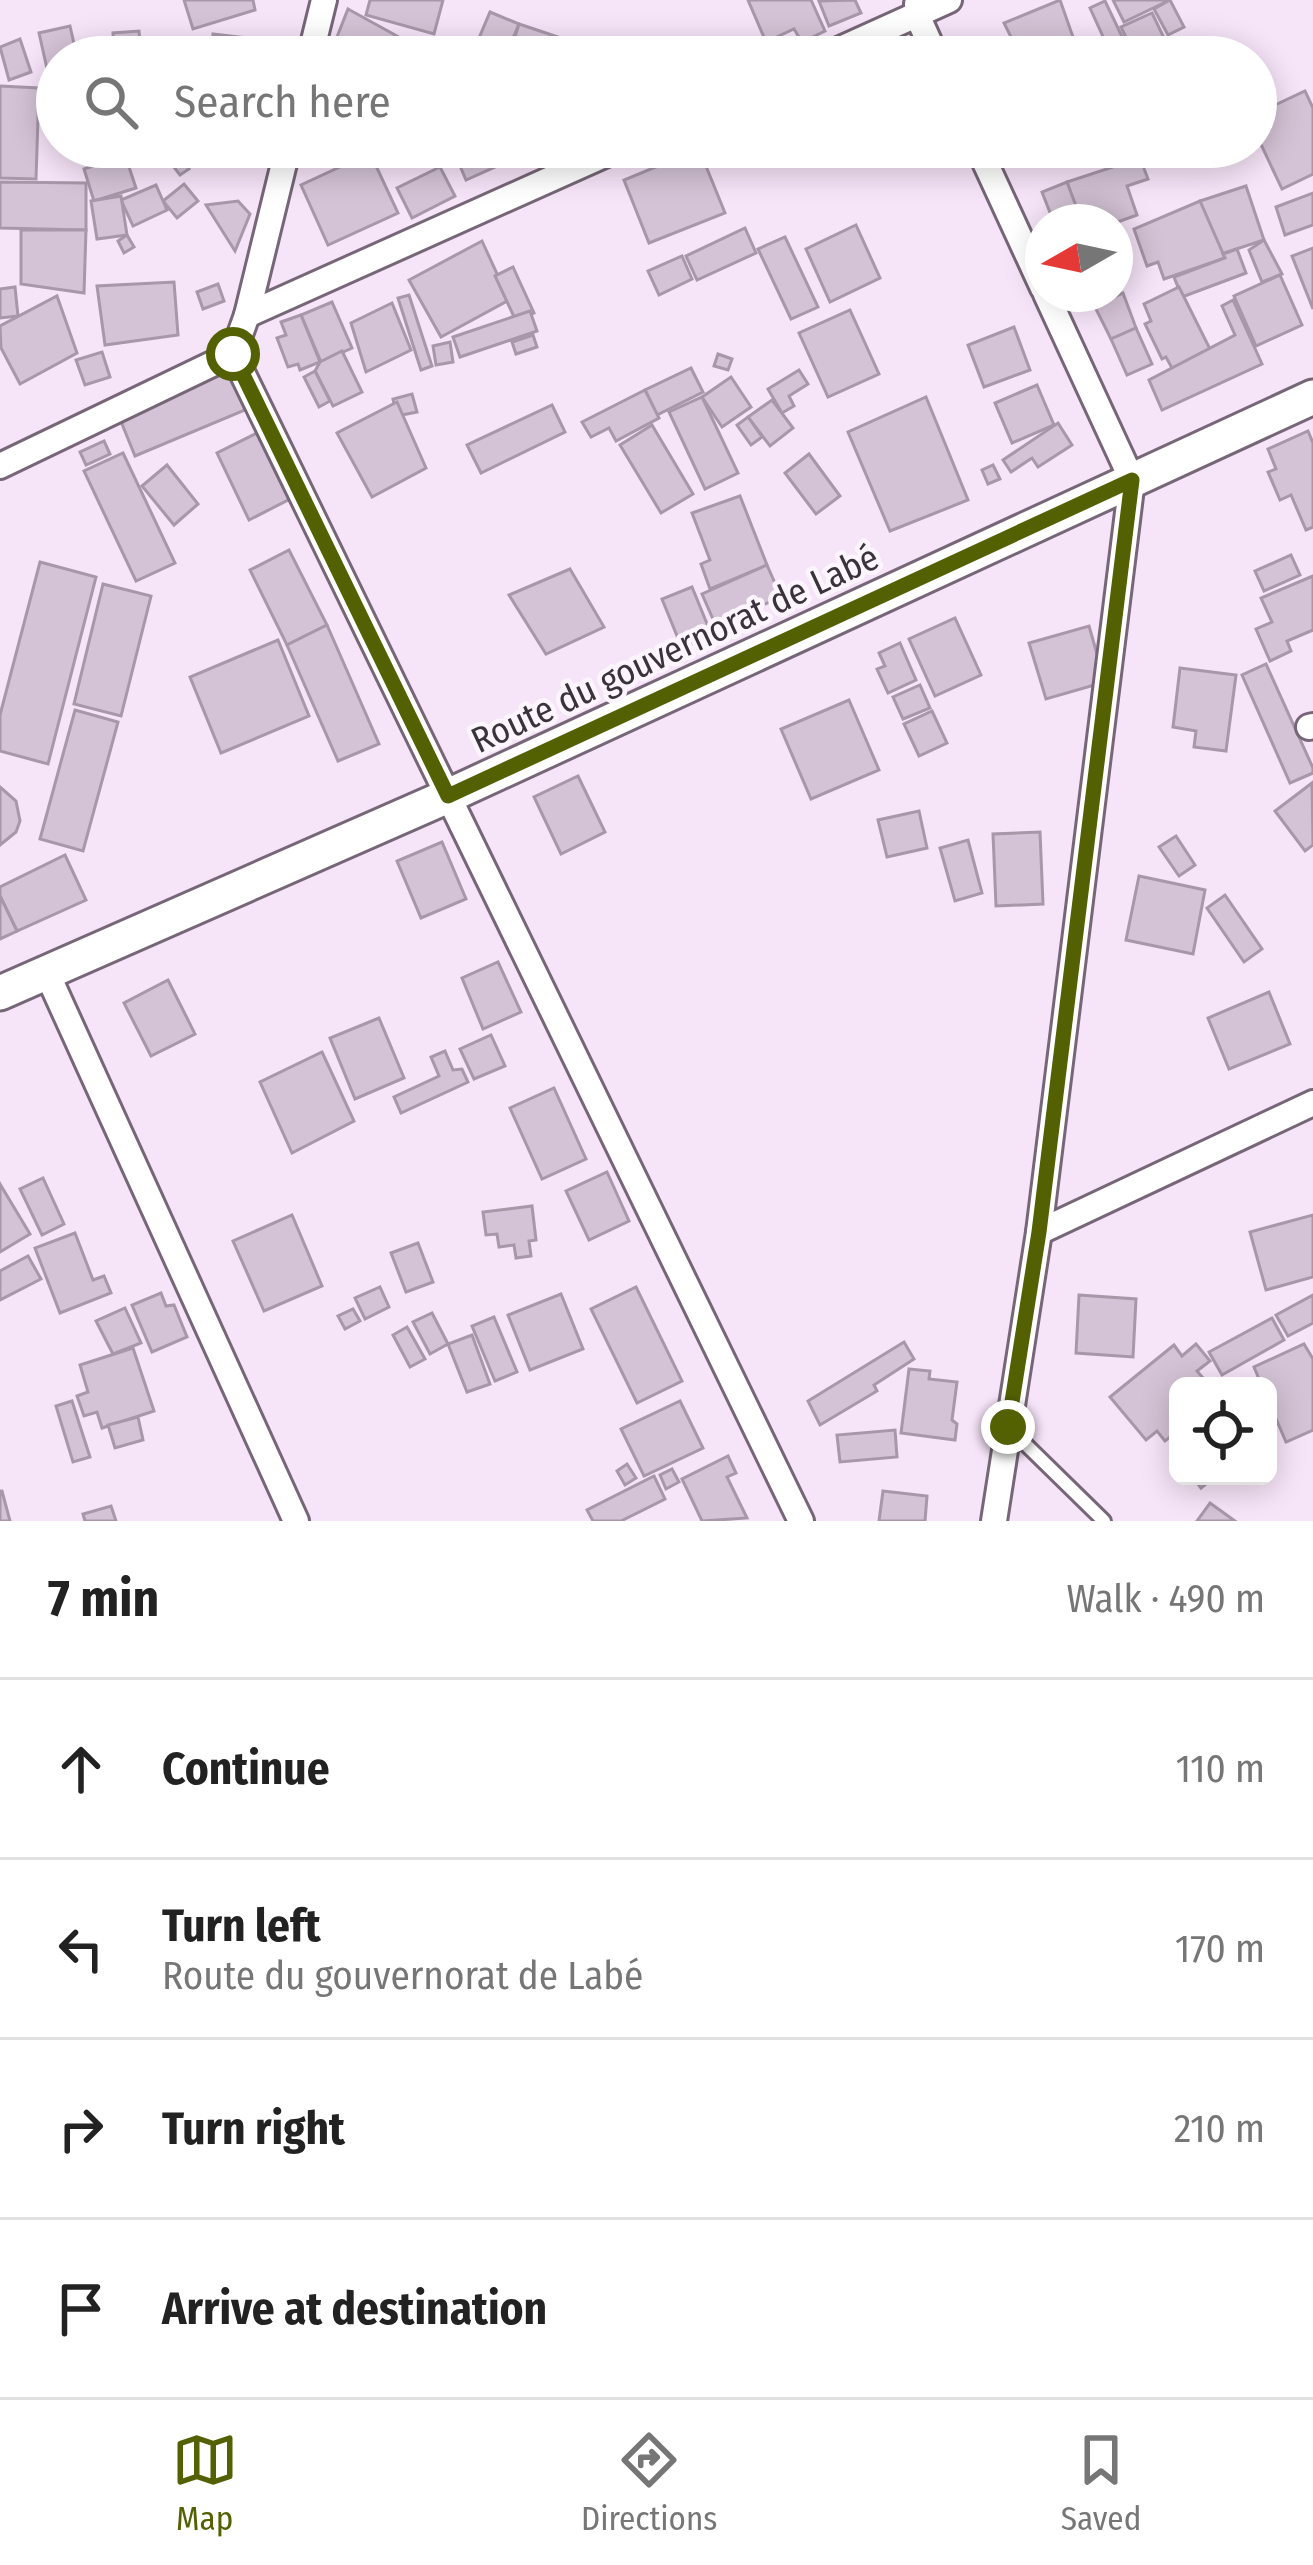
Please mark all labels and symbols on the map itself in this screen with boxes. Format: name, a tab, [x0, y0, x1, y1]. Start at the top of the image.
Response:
north arrow	[1025, 204, 1133, 312]
route start	[206, 327, 260, 381]
street label: Route du gouvernorat de Labé	[464, 535, 886, 763]
route end	[981, 1400, 1035, 1454]

